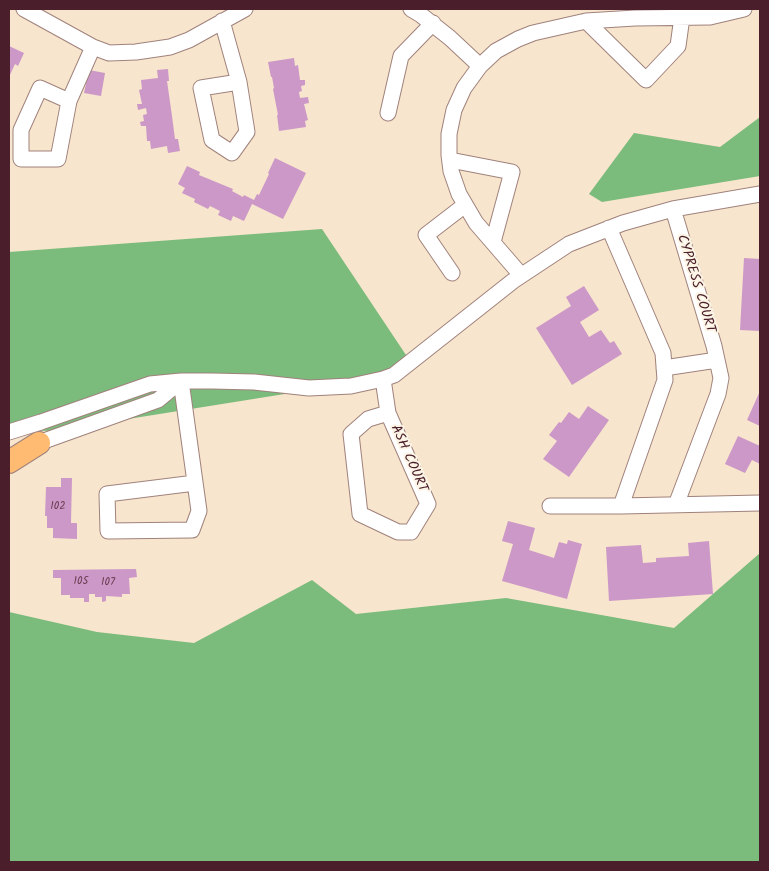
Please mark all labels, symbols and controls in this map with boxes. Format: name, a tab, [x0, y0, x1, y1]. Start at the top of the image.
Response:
street label: CYPRESS COURT	[672, 233, 718, 335]
street label: ASH COURT	[386, 423, 430, 495]
house number: 102	[50, 500, 66, 514]
house number: 105	[74, 575, 88, 589]
house number: 107	[101, 576, 115, 590]

